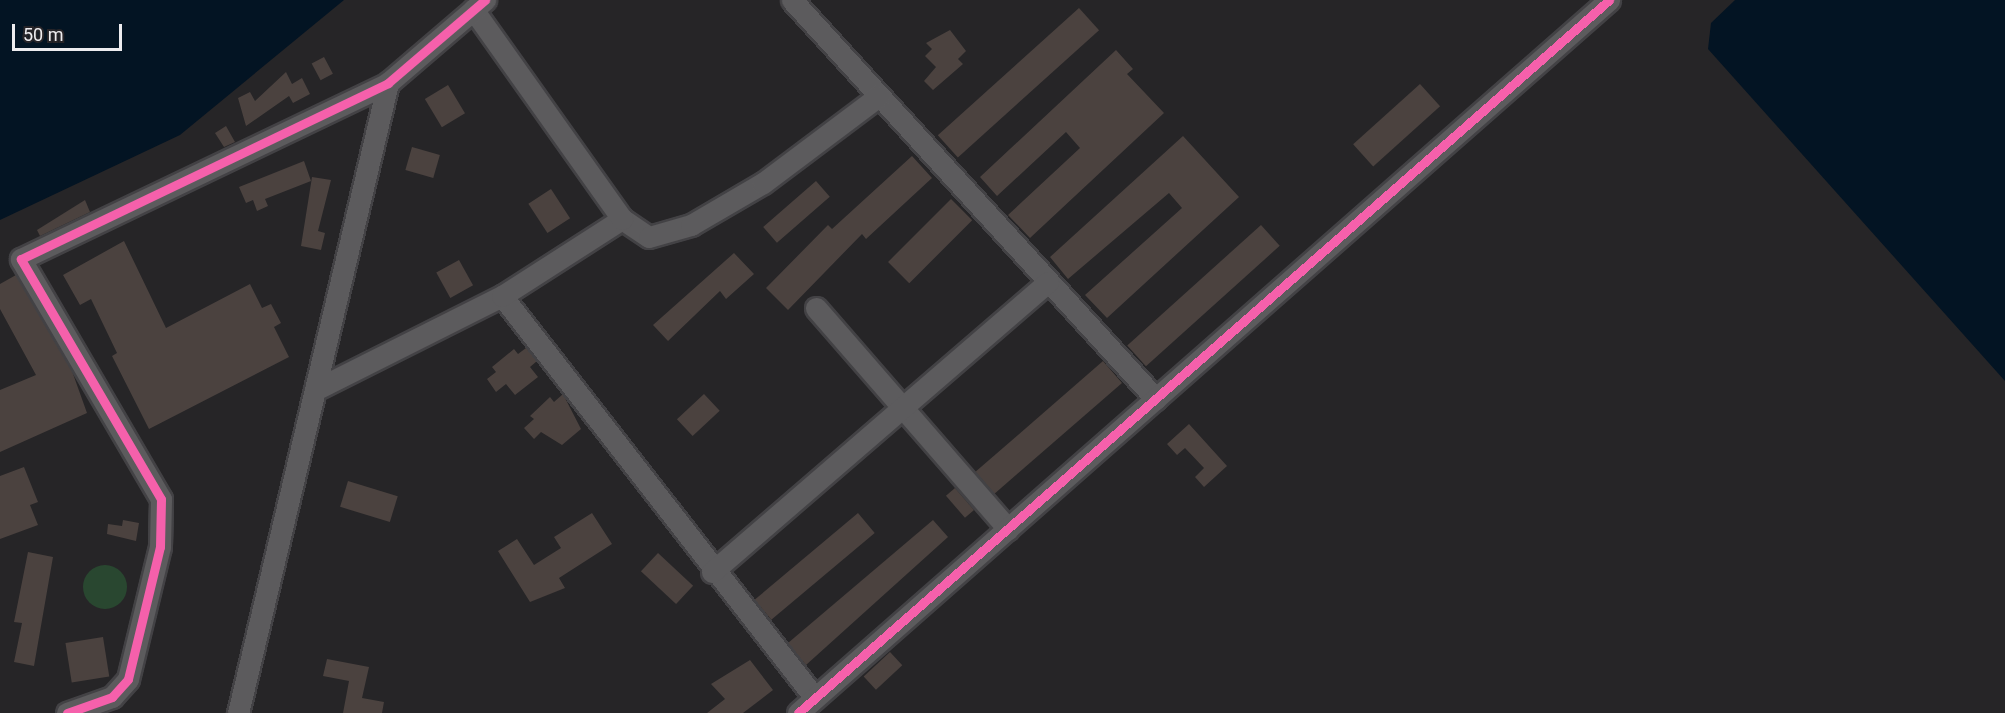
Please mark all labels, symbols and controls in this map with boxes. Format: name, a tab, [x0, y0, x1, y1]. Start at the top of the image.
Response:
scale bar	[15, 12, 124, 50]
text: 50 m	[23, 24, 63, 45]

